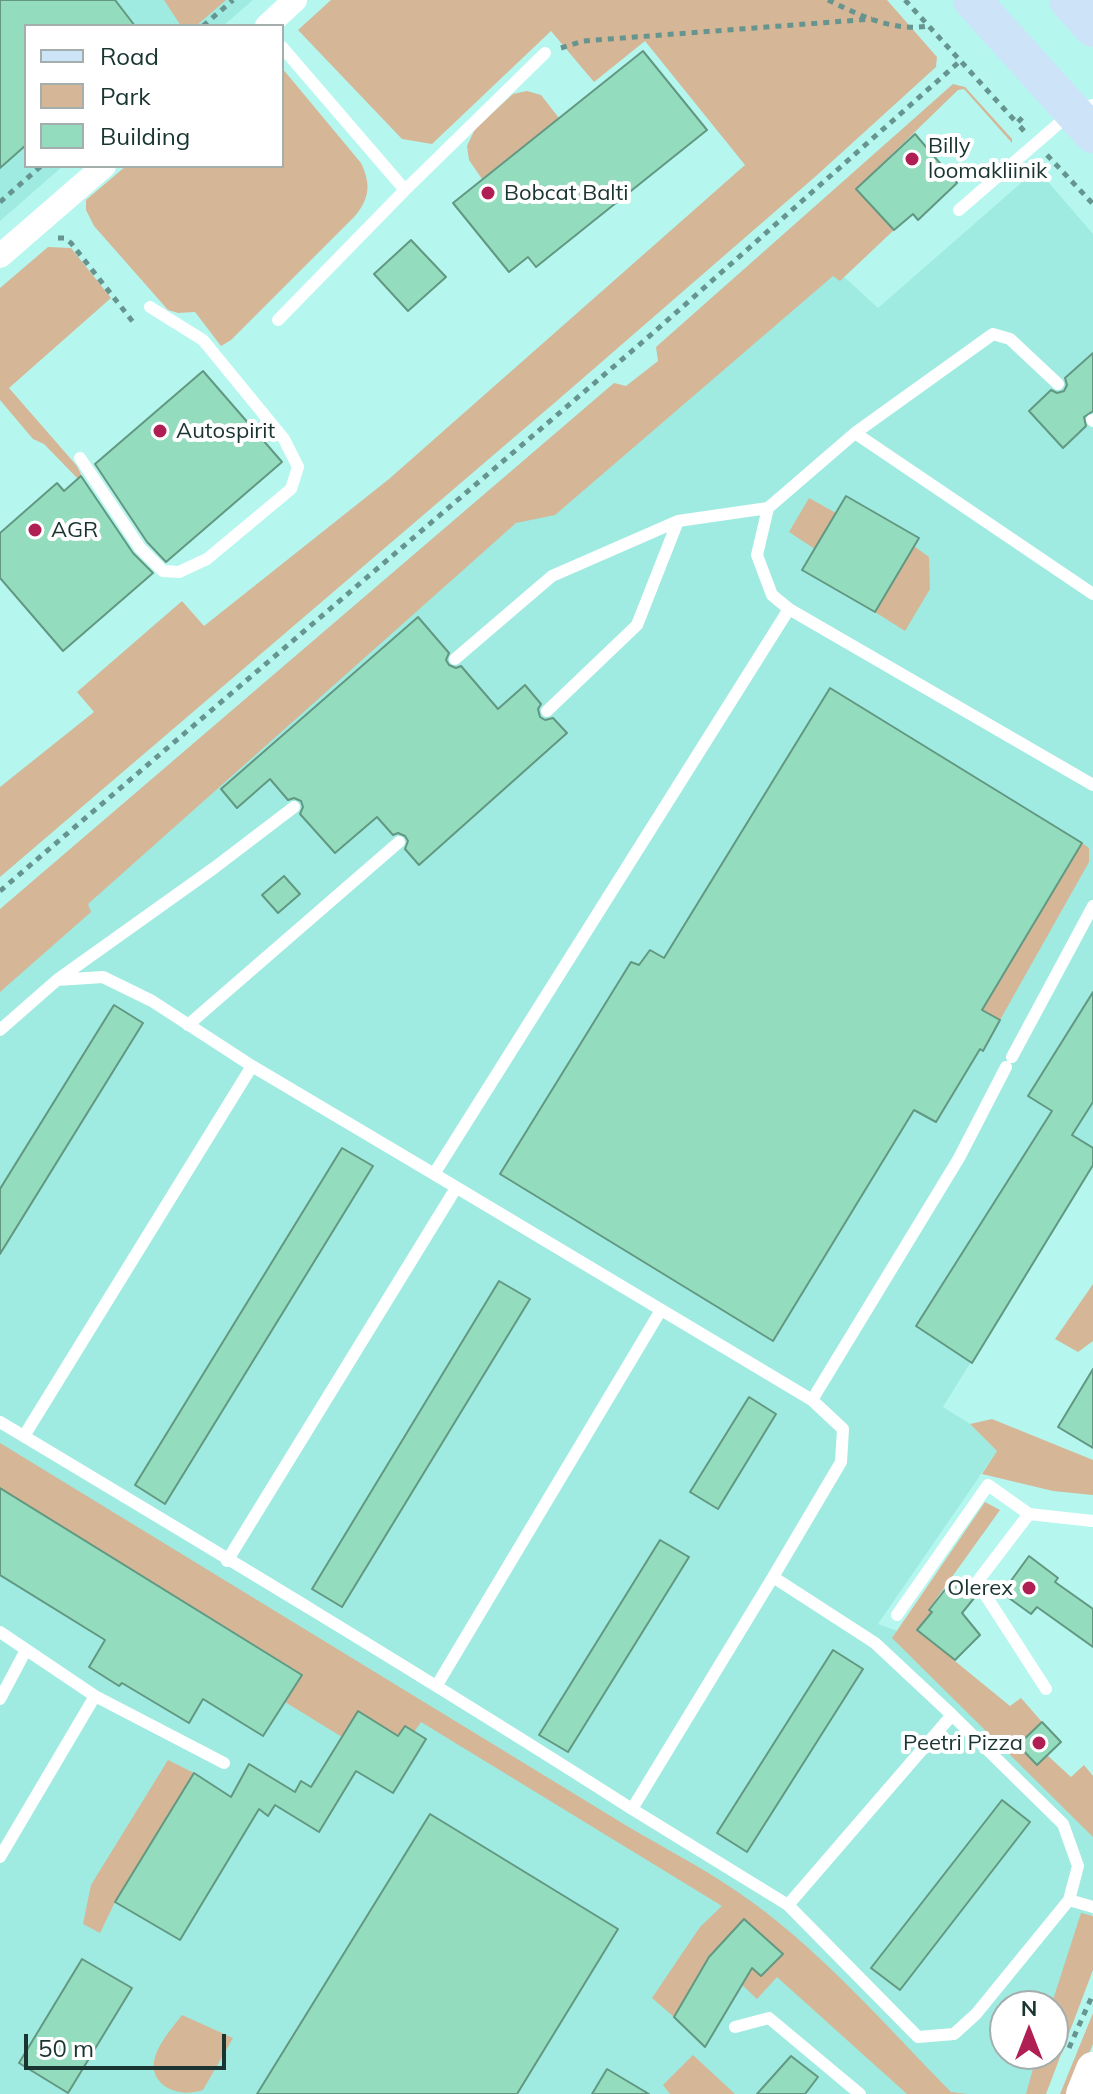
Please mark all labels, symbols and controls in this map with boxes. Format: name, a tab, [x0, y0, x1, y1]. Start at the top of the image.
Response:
legend	[24, 24, 284, 168]
text: Road	[100, 41, 159, 71]
text: Park	[100, 81, 151, 111]
text: Building	[100, 121, 190, 151]
place label: Billy loomakliinik	[928, 133, 1047, 184]
marker: Billy loomakliinik	[903, 150, 921, 168]
place label: Bobcat Balti	[504, 180, 628, 206]
marker: Bobcat Balti	[479, 184, 497, 202]
place label: Autospirit	[176, 418, 275, 444]
marker: Autospirit	[151, 422, 169, 440]
place label: AGR	[51, 517, 98, 543]
marker: AGR	[26, 521, 44, 539]
place label: Olerex	[947, 1575, 1013, 1601]
marker: Olerex	[1020, 1579, 1038, 1597]
place label: Peetri Pizza	[903, 1730, 1023, 1756]
marker: Peetri Pizza	[1030, 1734, 1048, 1752]
north arrow	[989, 1990, 1069, 2070]
text: N	[1021, 1994, 1037, 2022]
scale bar	[28, 2018, 230, 2068]
text: 50 m	[38, 2033, 94, 2063]

